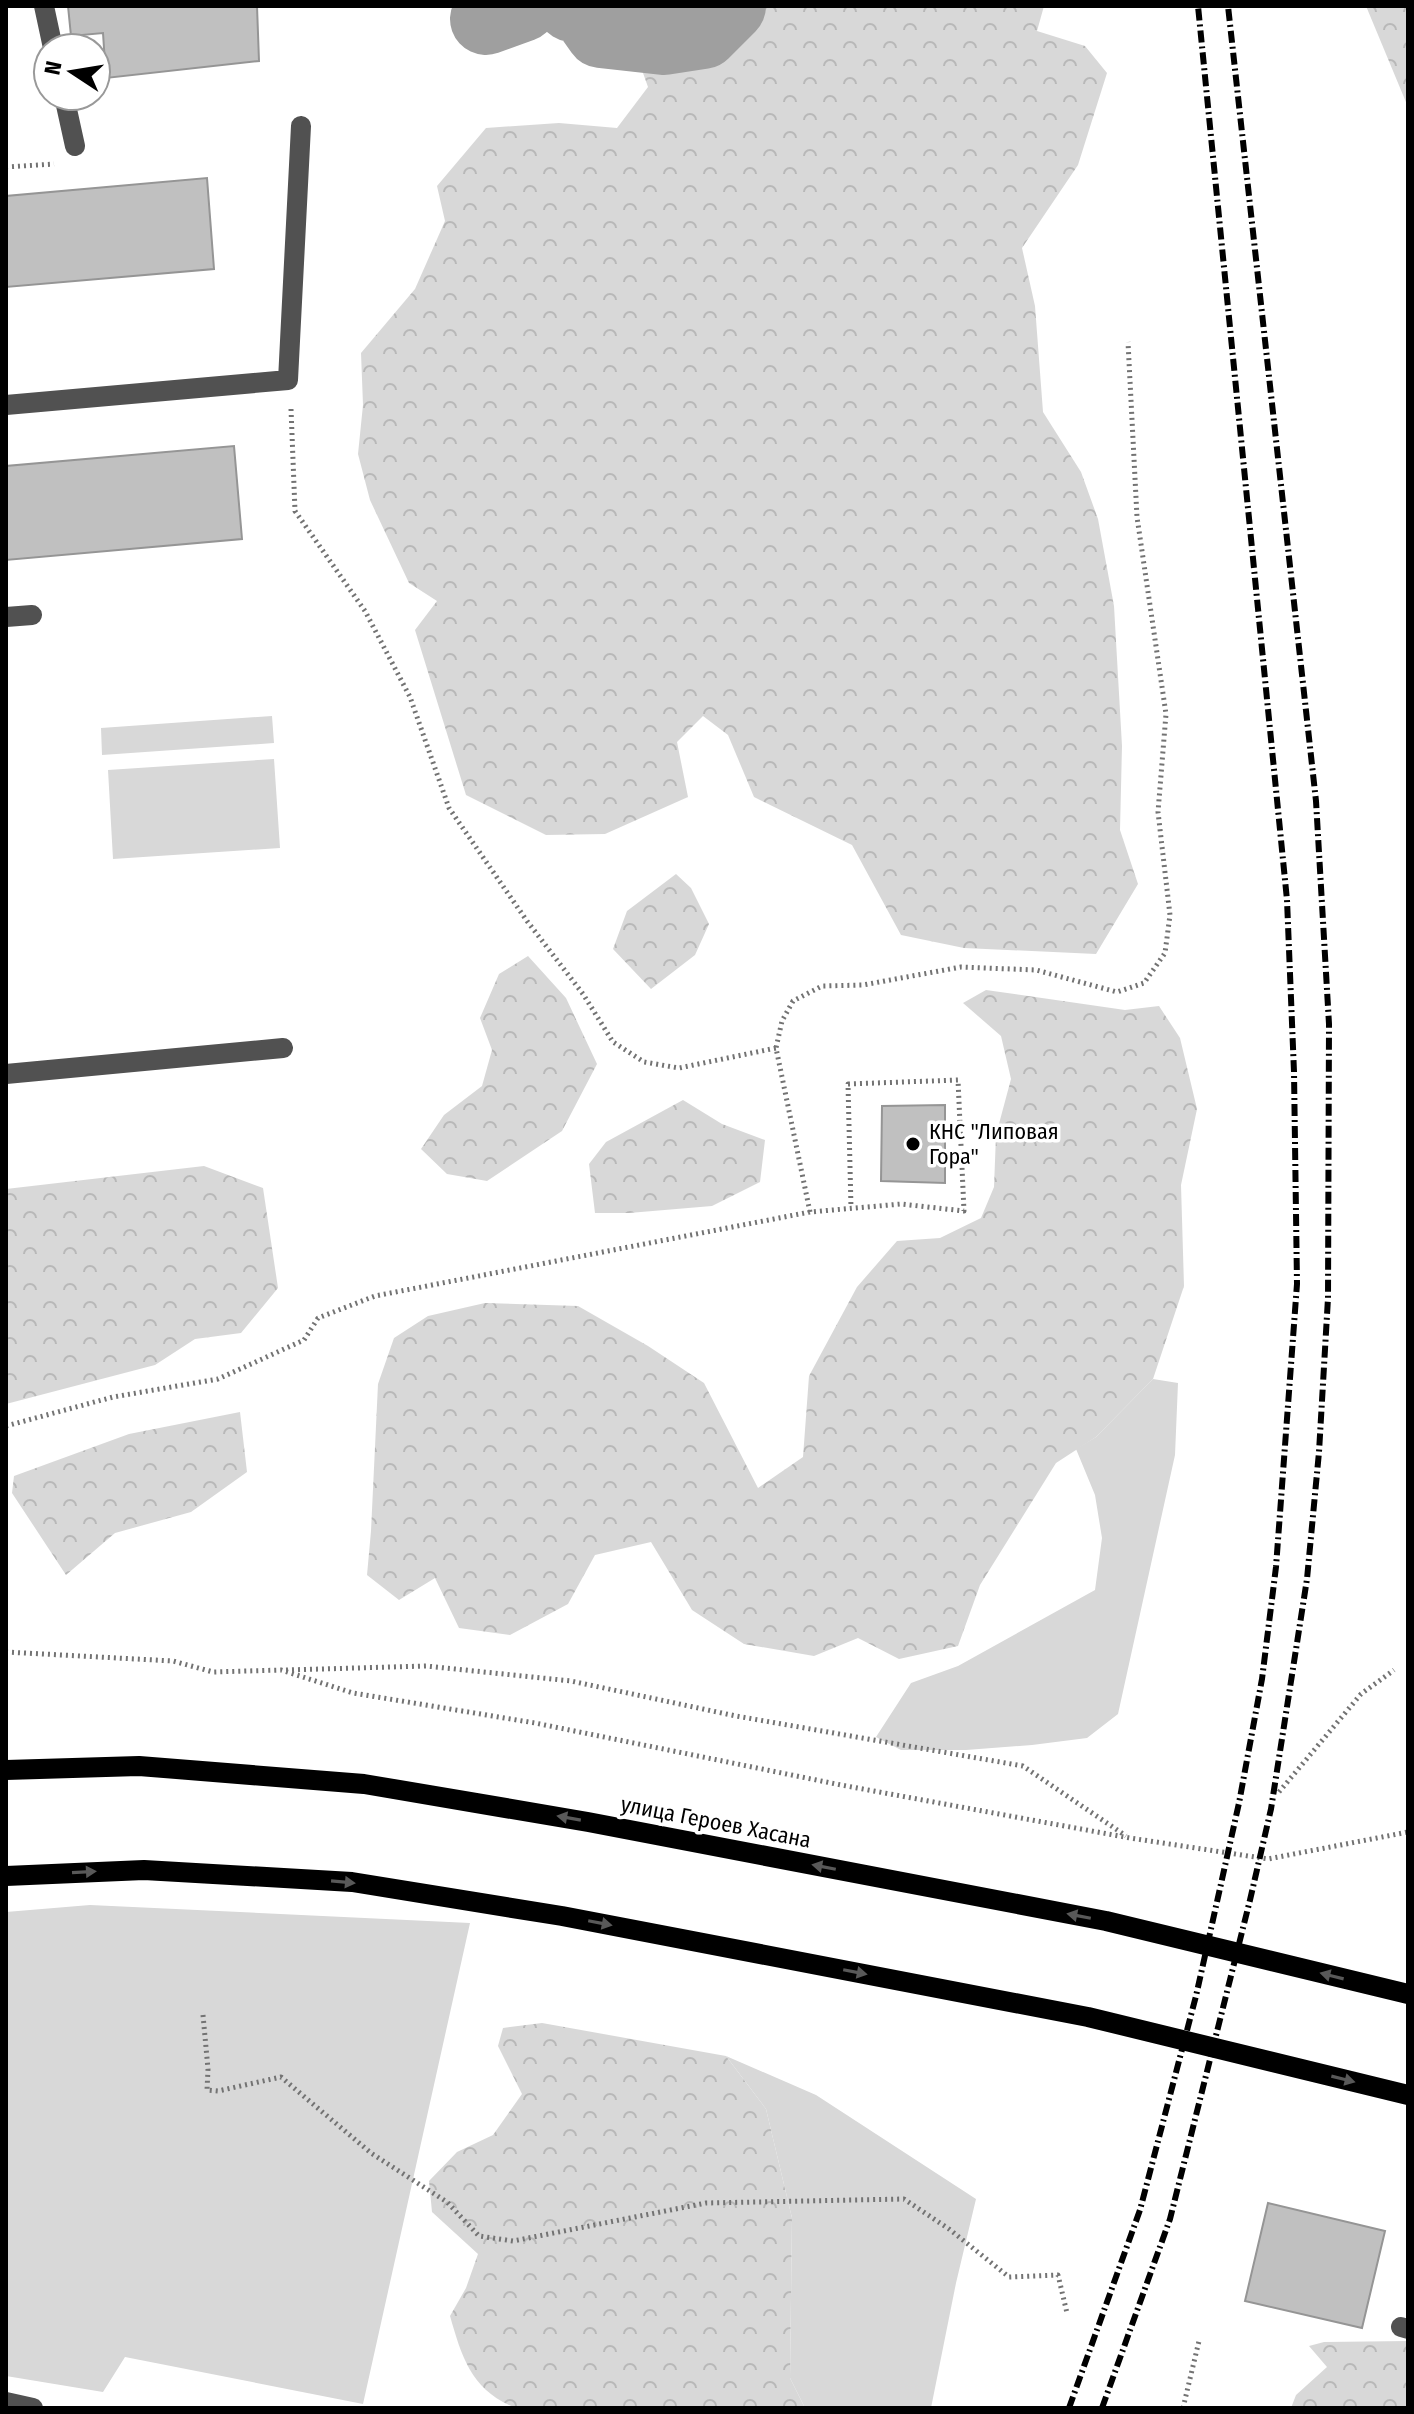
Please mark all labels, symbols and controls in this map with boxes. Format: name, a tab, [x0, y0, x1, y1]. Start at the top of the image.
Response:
north arrow	[32, 32, 112, 112]
text: N	[38, 59, 68, 77]
place label: КНС "Липовая Гора"	[929, 1118, 1059, 1170]
marker: КНС "Липовая Гора"	[904, 1135, 922, 1153]
street label: улица Героев Хасана	[619, 1790, 813, 1854]
one-way arrow	[556, 1812, 581, 1824]
one-way arrow	[811, 1860, 836, 1872]
one-way arrow	[72, 1866, 97, 1879]
one-way arrow	[331, 1876, 356, 1889]
one-way arrow	[1067, 1909, 1092, 1921]
one-way arrow	[588, 1917, 613, 1929]
one-way arrow	[843, 1966, 868, 1978]
one-way arrow	[1320, 1969, 1345, 1982]
one-way arrow	[1331, 2073, 1356, 2086]

